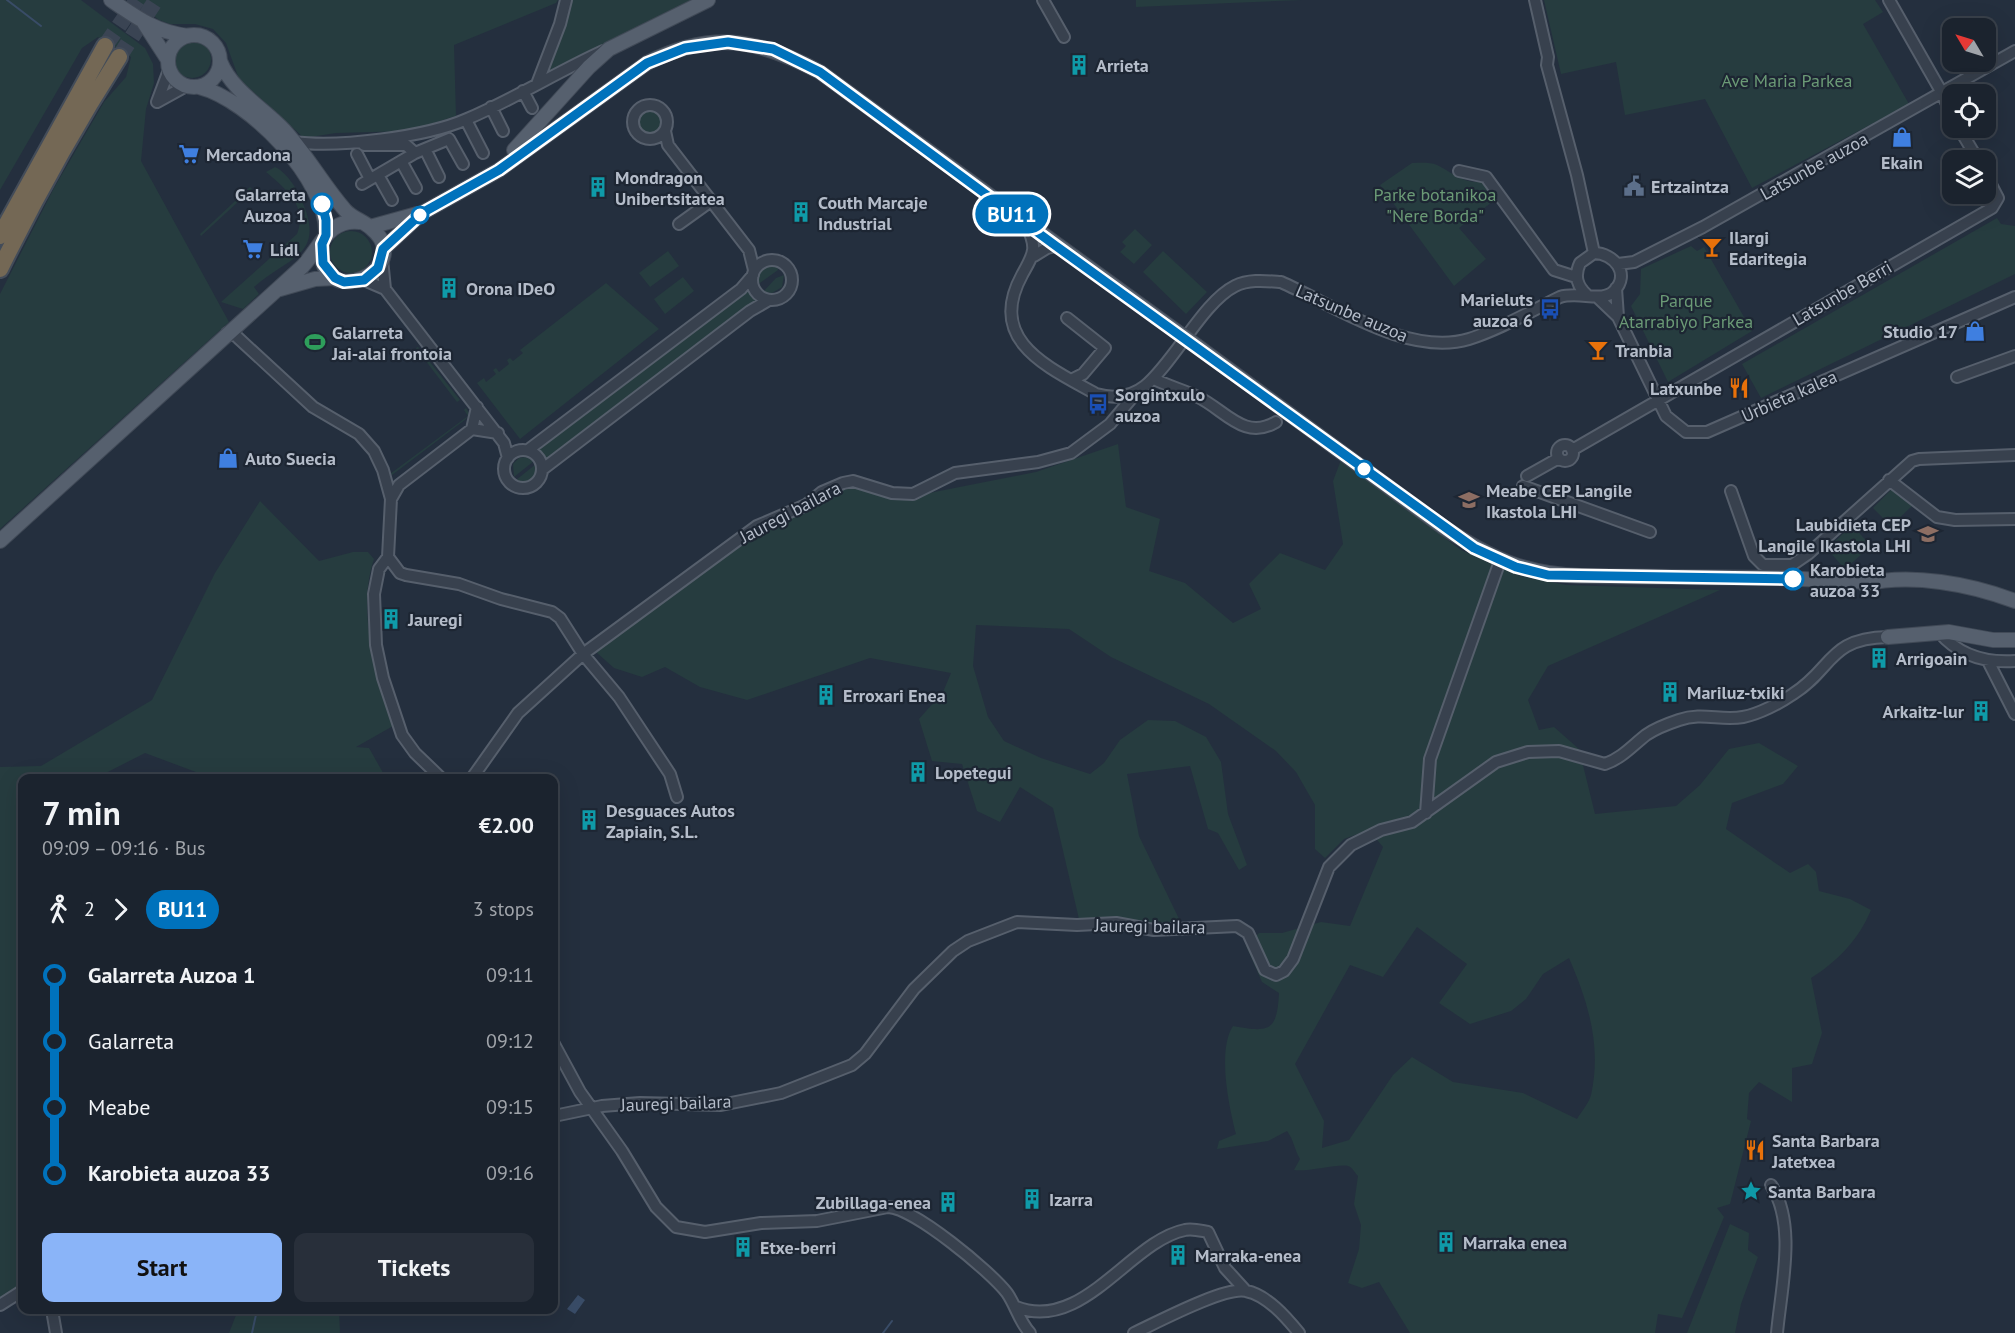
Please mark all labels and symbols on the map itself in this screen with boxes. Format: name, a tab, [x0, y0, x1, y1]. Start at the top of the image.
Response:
north arrow	[1942, 18, 1996, 72]
building icon: Arrieta	[1067, 53, 1091, 77]
place label: Arrieta	[1096, 54, 1149, 77]
park label: Ave Maria Parkea	[1721, 69, 1853, 92]
shop icon: Ekain	[1890, 125, 1914, 149]
street label: Latsunbe auzoa	[1756, 127, 1872, 205]
supermarket icon: Mercadona	[177, 142, 201, 166]
place label: Mercadona	[206, 143, 291, 166]
place label: Ekain	[1881, 151, 1923, 174]
place label: Mondragon Unibertsitatea	[615, 166, 725, 210]
public building icon: Ertzaintza	[1622, 174, 1646, 198]
building icon: Mondragon Unibertsitatea	[586, 175, 610, 199]
place label: Ertzaintza	[1651, 175, 1729, 198]
place label: Galarreta Auzoa 1	[235, 183, 306, 227]
park label: Parke botanikoa "Nere Borda"	[1374, 183, 1496, 227]
place label: Couth Marcaje Industrial	[818, 191, 928, 235]
marker: Galarreta Auzoa 1	[311, 193, 333, 215]
line badge: BU11	[970, 194, 1054, 234]
building icon: Couth Marcaje Industrial	[789, 200, 813, 224]
unlabelled marker	[411, 206, 429, 224]
place label: Ilargi Edaritegia	[1729, 226, 1807, 270]
bar icon: Ilargi Edaritegia	[1700, 235, 1724, 259]
supermarket icon: Lidl	[241, 237, 265, 261]
place label: Lidl	[270, 238, 300, 261]
street label: Latsunbe Berri	[1788, 255, 1896, 331]
building icon: Orona IDeO	[437, 276, 461, 300]
place label: Orona IDeO	[466, 277, 555, 300]
street label: Latsunbe auzoa	[1292, 279, 1412, 347]
place label: Marieluts auzoa 6	[1461, 288, 1533, 332]
park label: Parque Atarrabiyo Parkea	[1619, 289, 1753, 333]
bus stop icon: Marieluts auzoa 6	[1538, 297, 1562, 321]
shop icon: Studio 17	[1963, 319, 1987, 343]
place label: Studio 17	[1883, 320, 1958, 343]
place label: Galarreta Jai-alai frontoia	[331, 321, 452, 365]
sports icon: Galarreta Jai-alai frontoia	[303, 330, 327, 354]
bar icon: Tranbia	[1586, 338, 1610, 362]
place label: Tranbia	[1615, 339, 1672, 362]
street label: Urbieta kalea	[1738, 365, 1840, 427]
restaurant icon: Latxunbe	[1727, 376, 1751, 400]
place label: Latxunbe	[1650, 377, 1722, 400]
place label: Sorgintxulo auzoa	[1115, 383, 1205, 427]
bus stop icon: Sorgintxulo auzoa	[1086, 392, 1110, 416]
shop icon: Auto Suecia	[216, 446, 240, 470]
place label: Auto Suecia	[245, 447, 336, 470]
unlabelled marker	[1355, 460, 1373, 478]
street label: Jauregi bailara	[735, 476, 844, 549]
place label: Meabe CEP Langile Ikastola LHI	[1486, 479, 1632, 523]
school or university icon: Meabe CEP Langile Ikastola LHI	[1457, 488, 1481, 512]
place label: Laubidieta CEP Langile Ikastola LHI	[1758, 513, 1911, 557]
school or university icon: Laubidieta CEP Langile Ikastola LHI	[1916, 522, 1940, 546]
place label: Karobieta auzoa 33	[1810, 558, 1885, 602]
marker: Karobieta auzoa 33	[1782, 568, 1804, 590]
building icon: Jauregi	[379, 607, 403, 631]
place label: Jauregi	[407, 608, 463, 631]
building icon: Arrigoain	[1867, 646, 1891, 670]
place label: Arrigoain	[1896, 647, 1967, 670]
building icon: Mariluz-txiki	[1658, 680, 1682, 704]
place label: Mariluz-txiki	[1687, 681, 1785, 704]
building icon: Erroxari Enea	[814, 683, 838, 707]
place label: Erroxari Enea	[843, 684, 946, 707]
building icon: Arkaitz-lur	[1969, 699, 1993, 723]
place label: Arkaitz-lur	[1883, 700, 1965, 723]
building icon: Lopetegui	[906, 760, 930, 784]
place label: Lopetegui	[935, 761, 1012, 784]
place label: Desguaces Autos Zapiain, S.L.	[606, 799, 735, 843]
building icon: Desguaces Autos Zapiain, S.L.	[577, 808, 601, 832]
street label: Jauregi bailara	[1093, 914, 1206, 938]
street label: Jauregi bailara	[619, 1090, 732, 1116]
place label: Santa Barbara Jatetxea	[1771, 1129, 1880, 1173]
restaurant icon: Santa Barbara Jatetxea	[1743, 1138, 1767, 1162]
place icon: Santa Barbara	[1739, 1179, 1763, 1203]
place label: Santa Barbara	[1768, 1180, 1876, 1203]
building icon: Izarra	[1020, 1187, 1044, 1211]
place label: Izarra	[1049, 1188, 1093, 1211]
building icon: Zubillaga-enea	[936, 1190, 960, 1214]
place label: Zubillaga-enea	[816, 1191, 931, 1214]
building icon: Marraka enea	[1434, 1230, 1458, 1254]
place label: Marraka enea	[1463, 1231, 1567, 1254]
building icon: Etxe-berri	[731, 1235, 755, 1259]
place label: Etxe-berri	[760, 1236, 836, 1259]
building icon: Marraka-enea	[1166, 1243, 1190, 1267]
place label: Marraka-enea	[1195, 1244, 1301, 1267]

